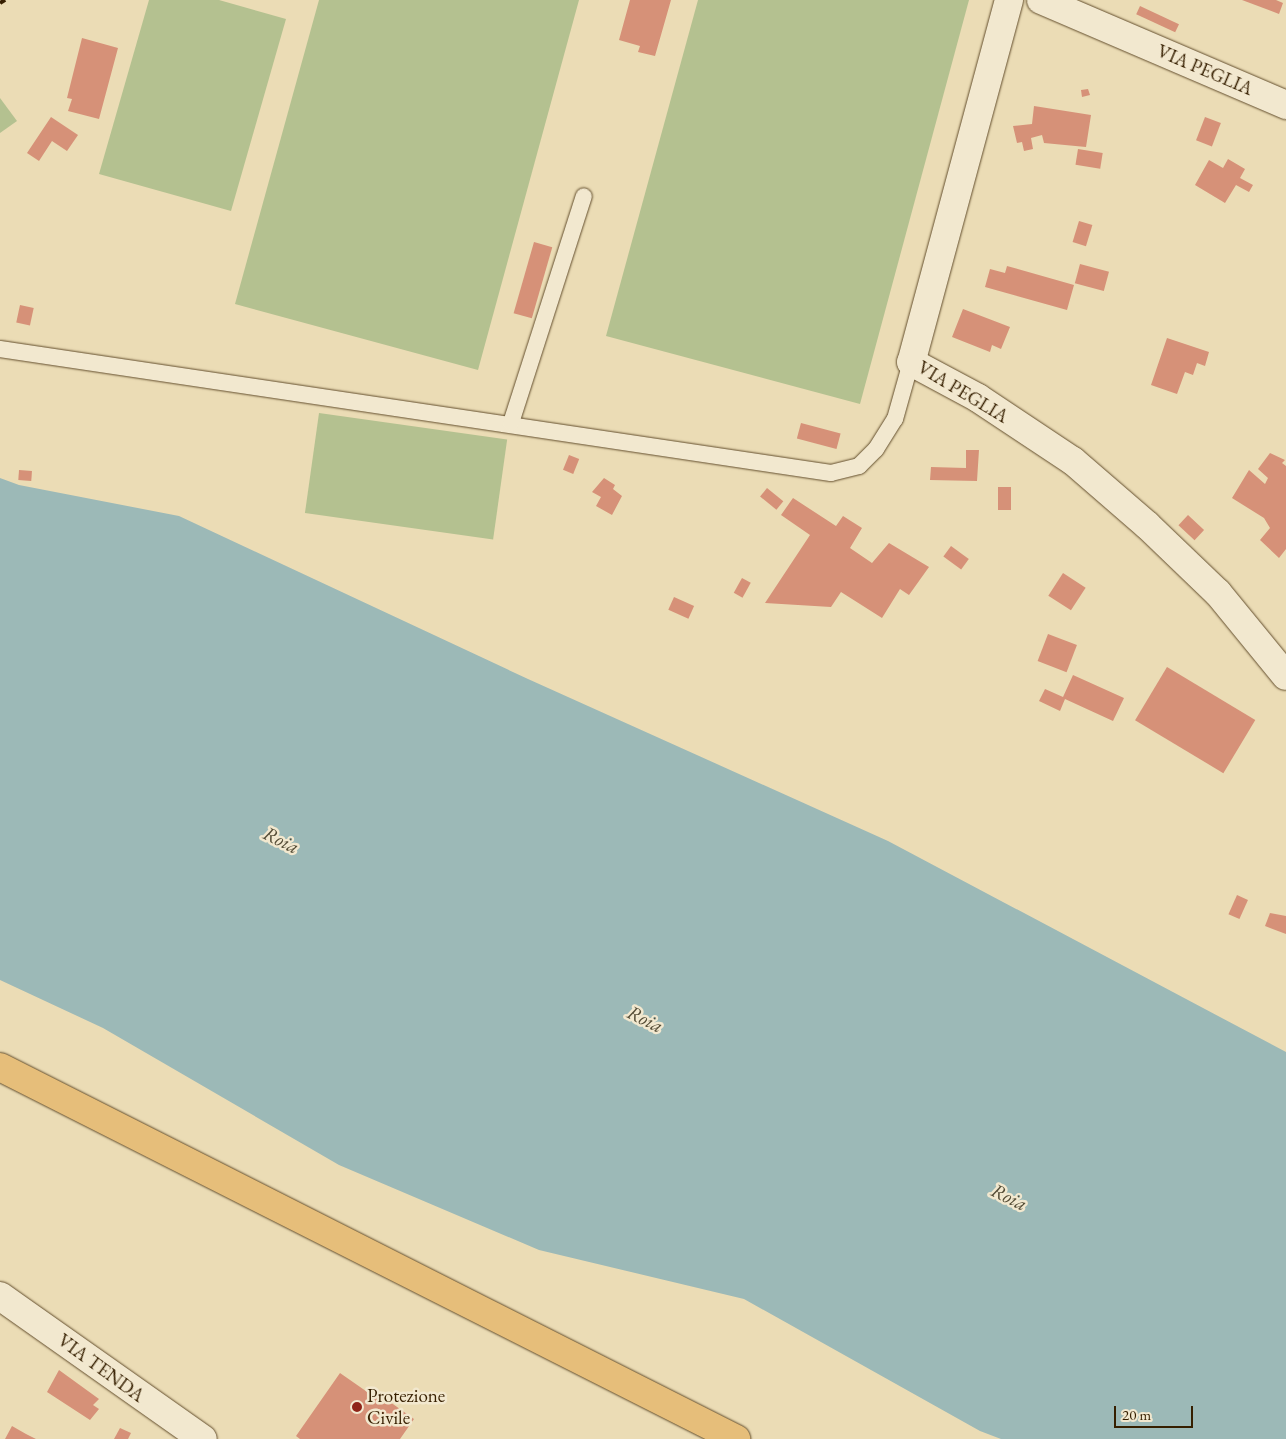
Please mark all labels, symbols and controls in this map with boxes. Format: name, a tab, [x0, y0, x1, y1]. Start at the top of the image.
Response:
street label: VIA PEGLIA	[1154, 40, 1256, 100]
street label: VIA PEGLIA	[913, 356, 1013, 428]
water label: Roia	[259, 821, 303, 859]
water label: Roia	[623, 1000, 667, 1038]
water label: Roia	[987, 1178, 1031, 1216]
street label: VIA TENDA	[53, 1329, 149, 1407]
place label: Protezione Civile	[367, 1385, 445, 1429]
scale bar	[1116, 1396, 1195, 1428]
marker: Protezione Civile	[351, 1401, 363, 1413]
text: 20 m	[1122, 1405, 1151, 1424]

